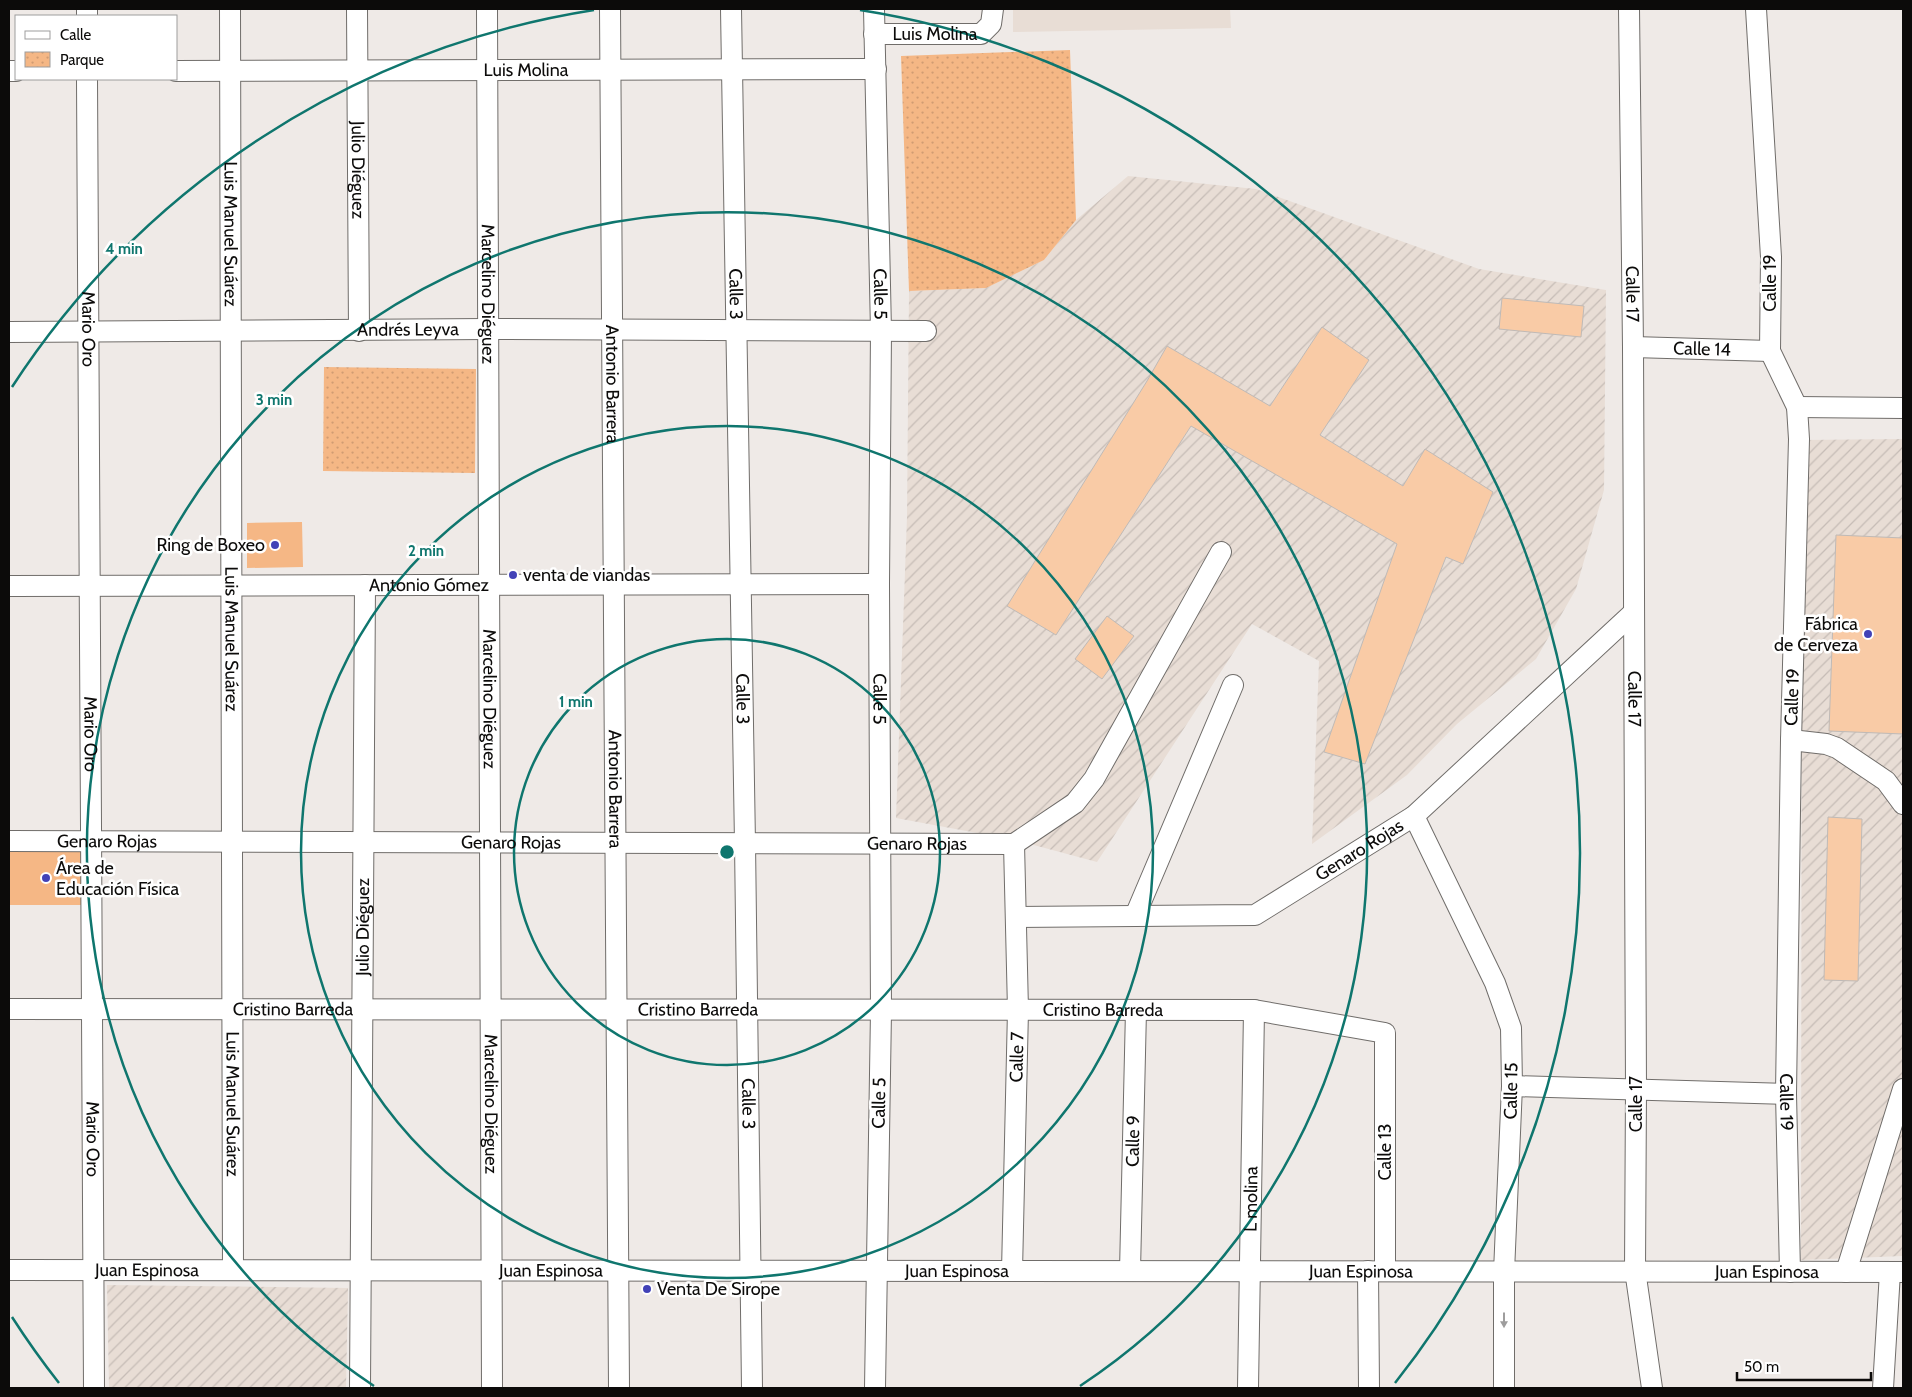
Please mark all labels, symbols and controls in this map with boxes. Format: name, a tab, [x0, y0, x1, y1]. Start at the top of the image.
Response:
legend	[15, 15, 178, 80]
street label: Luis Molina	[893, 23, 978, 45]
text: Calle	[60, 26, 91, 44]
text: Parque	[60, 51, 104, 69]
street label: Luis Molina	[484, 59, 569, 81]
street label: Julio Diéguez	[347, 120, 369, 220]
street label: Luis Manuel Suárez	[219, 161, 242, 307]
street label: Marcelino Diéguez	[477, 224, 499, 365]
text: 4 min	[105, 240, 143, 258]
street label: Calle 19	[1759, 254, 1781, 312]
street label: Calle 17	[1621, 266, 1644, 322]
street label: Calle 3	[724, 268, 747, 320]
street label: Calle 5	[869, 268, 892, 320]
street label: Mario Oro	[77, 291, 100, 367]
street label: Andrés Leyva	[357, 318, 459, 341]
street label: Antonio Barrera	[601, 325, 624, 444]
street label: Calle 14	[1673, 337, 1731, 361]
text: 3 min	[256, 391, 292, 409]
place label: Ring de Boxeo	[156, 534, 265, 556]
marker: Ring de Boxeo	[269, 539, 281, 551]
text: 2 min	[408, 542, 444, 560]
place label: venta de viandas	[523, 564, 650, 586]
street label: Luis Manuel Suárez	[220, 566, 243, 712]
marker: venta de viandas	[507, 569, 519, 581]
street label: Antonio Gómez	[369, 574, 490, 596]
place label: Fábrica de Cerveza	[1774, 613, 1858, 656]
marker: Fábrica de Cerveza	[1862, 628, 1874, 640]
street label: Marcelino Diéguez	[478, 629, 501, 770]
street label: Calle 19	[1780, 668, 1804, 726]
street label: Calle 17	[1623, 671, 1646, 727]
street label: Calle 3	[731, 673, 754, 725]
street label: Calle 5	[868, 673, 891, 725]
text: 1 min	[559, 693, 593, 711]
street label: Mario Oro	[79, 696, 102, 772]
street label: Antonio Barrera	[604, 730, 626, 849]
street label: Genaro Rojas	[1311, 814, 1408, 886]
street label: Genaro Rojas	[57, 830, 157, 852]
street label: Genaro Rojas	[461, 831, 561, 854]
street label: Genaro Rojas	[867, 833, 967, 855]
centre of rings	[718, 843, 736, 861]
place label: Área de Educación Física	[56, 857, 179, 900]
marker: Área de Educación Física	[40, 872, 52, 884]
street label: Julio Diéguez	[352, 877, 374, 977]
street label: Cristino Barreda	[233, 998, 354, 1020]
street label: Cristino Barreda	[638, 999, 759, 1021]
street label: Cristino Barreda	[1043, 999, 1164, 1021]
street label: Luis Manuel Suárez	[221, 1031, 244, 1177]
street label: Calle 7	[1005, 1032, 1028, 1083]
street label: Marcelino Diéguez	[480, 1034, 502, 1175]
street label: Calle 15	[1500, 1062, 1522, 1120]
street label: Calle 19	[1775, 1073, 1798, 1131]
street label: Calle 17	[1625, 1076, 1647, 1132]
street label: Calle 5	[868, 1077, 890, 1129]
street label: Calle 3	[737, 1078, 760, 1130]
street label: Mario Oro	[81, 1101, 104, 1177]
street label: Calle 9	[1121, 1115, 1145, 1167]
street label: Calle 13	[1374, 1123, 1396, 1181]
street label: L molina	[1239, 1166, 1263, 1232]
street label: Juan Espinosa	[94, 1259, 199, 1281]
street label: Juan Espinosa	[498, 1260, 603, 1282]
street label: Juan Espinosa	[904, 1260, 1009, 1282]
street label: Juan Espinosa	[1308, 1260, 1413, 1282]
street label: Juan Espinosa	[1714, 1261, 1819, 1283]
place label: Venta De Sirope	[657, 1278, 780, 1300]
marker: Venta De Sirope	[641, 1283, 653, 1295]
one-way arrow	[1500, 1313, 1508, 1329]
scale bar	[1737, 1350, 1871, 1382]
text: 50 m	[1744, 1358, 1779, 1376]

